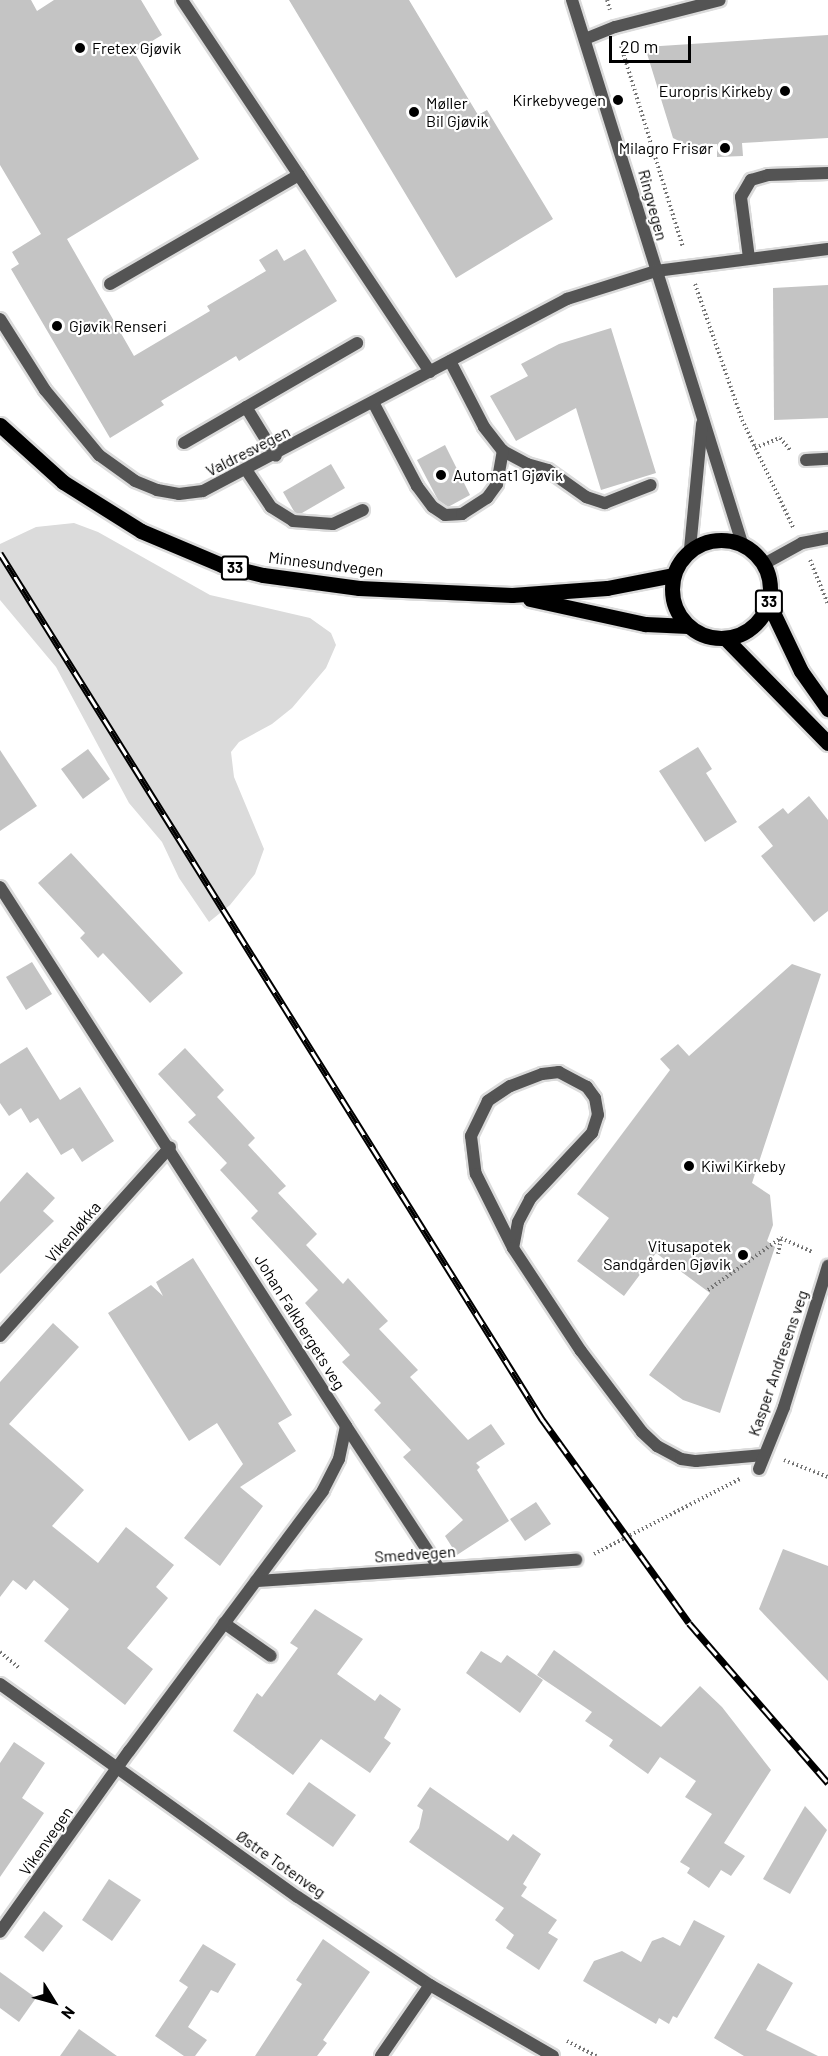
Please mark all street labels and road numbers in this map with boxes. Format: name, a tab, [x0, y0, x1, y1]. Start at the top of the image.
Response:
street label: Ringvegen	[634, 167, 672, 243]
street label: Valdresvegen	[203, 422, 293, 480]
street label: Minnesundvegen	[267, 547, 385, 581]
road number: 33	[220, 556, 250, 580]
road number: 33	[754, 590, 784, 614]
street label: Vikenløkka	[41, 1198, 105, 1266]
street label: Johan Falkbergets veg	[251, 1251, 349, 1393]
street label: Kasper Andresens veg	[744, 1287, 812, 1439]
street label: Smedvegen	[374, 1542, 456, 1566]
street label: Vikenvegen	[15, 1803, 77, 1879]
street label: Østre Totenveg	[233, 1826, 329, 1902]

